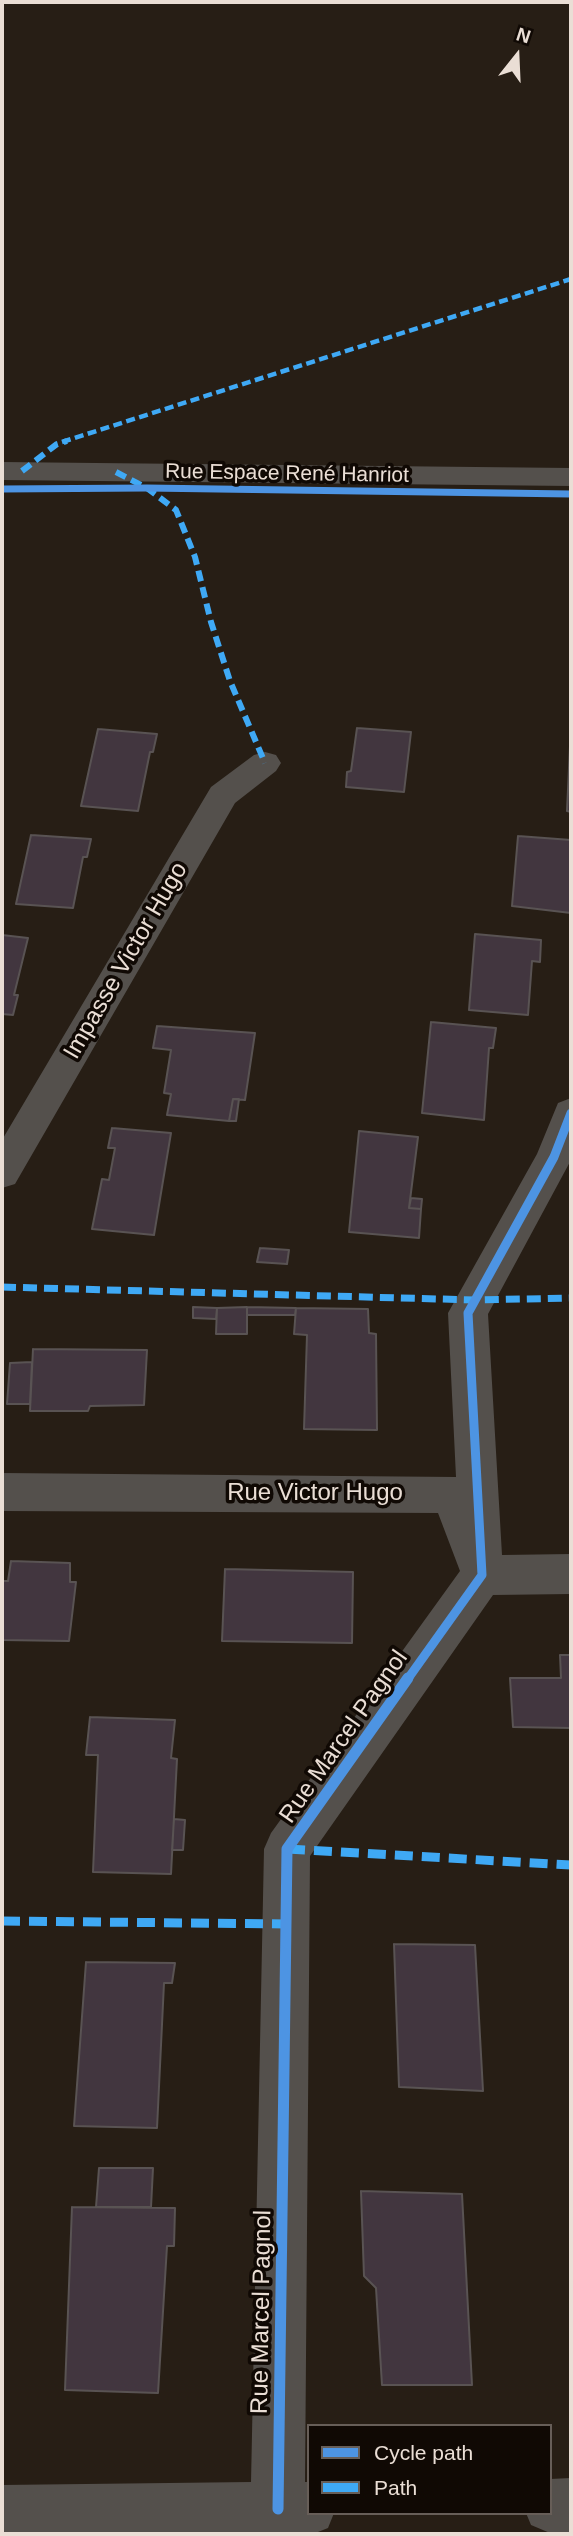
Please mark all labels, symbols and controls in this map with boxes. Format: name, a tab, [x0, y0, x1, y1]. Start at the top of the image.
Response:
north arrow	[482, 21, 552, 91]
text: N	[514, 23, 533, 48]
street label: Rue Espace René Hanriot	[165, 459, 409, 489]
street label: Impasse Victor Hugo	[58, 858, 194, 1064]
street label: Rue Victor Hugo	[227, 1479, 403, 1507]
street label: Rue Marcel Pagnol	[274, 1645, 414, 1829]
street label: Rue Marcel Pagnol	[246, 2210, 278, 2414]
legend	[307, 2424, 552, 2515]
text: Cycle path	[374, 2441, 473, 2464]
text: Path	[374, 2476, 417, 2499]

